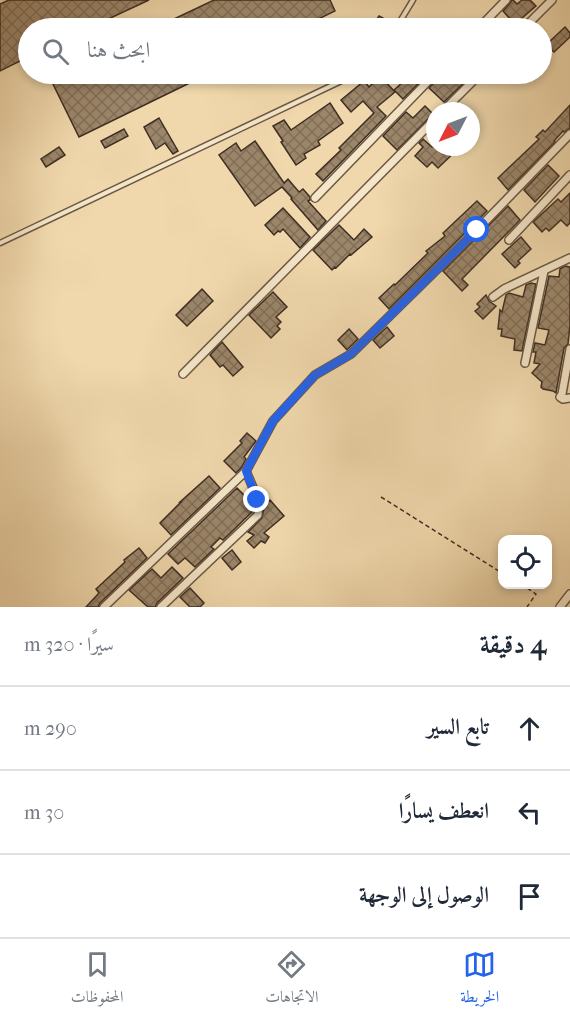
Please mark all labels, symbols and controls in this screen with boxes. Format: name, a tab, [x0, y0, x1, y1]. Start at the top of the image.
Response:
search box	[18, 18, 552, 84]
icon: search	[39, 35, 72, 68]
text: ابحث هنا	[87, 37, 150, 63]
north arrow	[426, 102, 480, 156]
route start	[463, 216, 489, 242]
route end	[243, 486, 269, 512]
map controls	[498, 535, 552, 589]
button: locate	[498, 535, 552, 589]
text: 4 دقيقة	[480, 629, 546, 660]
text: سيرًا · 320 m	[24, 633, 114, 656]
icon: ahead	[513, 712, 546, 745]
text: تابع السير	[427, 714, 489, 740]
text: 290 m	[24, 717, 77, 740]
icon: left	[513, 796, 546, 829]
text: انعطف يسارًا	[399, 798, 489, 824]
text: 30 m	[24, 801, 64, 824]
icon: arrive	[513, 880, 546, 913]
text: الوصول إلى الوجهة	[359, 882, 489, 908]
tab: المحفوظات	[71, 948, 124, 1012]
tab: الاتجاهات	[265, 948, 319, 1012]
tab: الخريطة	[460, 948, 499, 1012]

